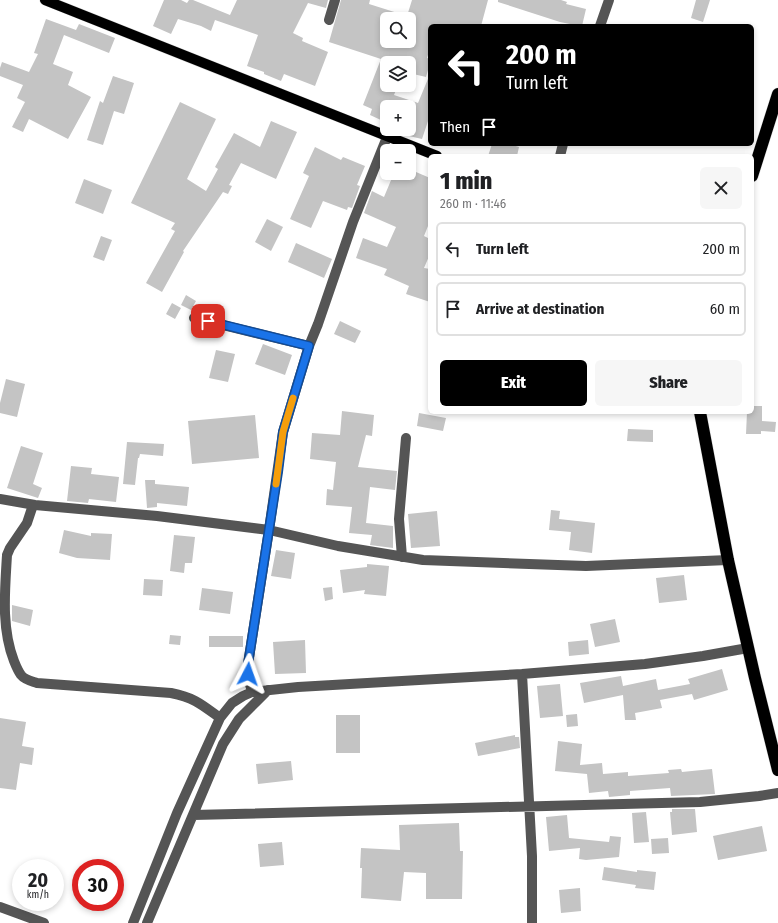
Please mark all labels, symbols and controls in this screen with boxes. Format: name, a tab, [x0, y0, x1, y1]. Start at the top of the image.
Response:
map controls	[380, 12, 416, 180]
button: search	[380, 12, 416, 48]
text: 200 m	[506, 38, 577, 71]
icon: left	[440, 40, 492, 92]
button: layers	[380, 56, 416, 92]
text: Turn left	[506, 72, 568, 94]
button: +	[380, 100, 416, 136]
icon: arrive	[478, 116, 500, 138]
text: Then	[440, 118, 470, 136]
button: −	[380, 144, 416, 180]
text: 1 min	[440, 167, 492, 195]
button: close	[700, 167, 742, 209]
text: 260 m · 11:46	[440, 196, 506, 211]
icon: left	[442, 238, 464, 260]
text: Turn left	[476, 240, 529, 258]
text: 200 m	[703, 240, 740, 258]
icon: arrive	[442, 298, 464, 320]
text: Arrive at destination	[476, 300, 604, 318]
text: 60 m	[710, 300, 740, 318]
pin	[191, 304, 225, 338]
icon: arrive	[197, 310, 219, 332]
button: Exit	[440, 360, 587, 406]
button: Share	[595, 360, 742, 406]
position arrow	[227, 653, 269, 695]
speed limit sign: 30	[72, 859, 124, 911]
text: 20	[28, 868, 48, 892]
text: km/h	[27, 889, 49, 901]

